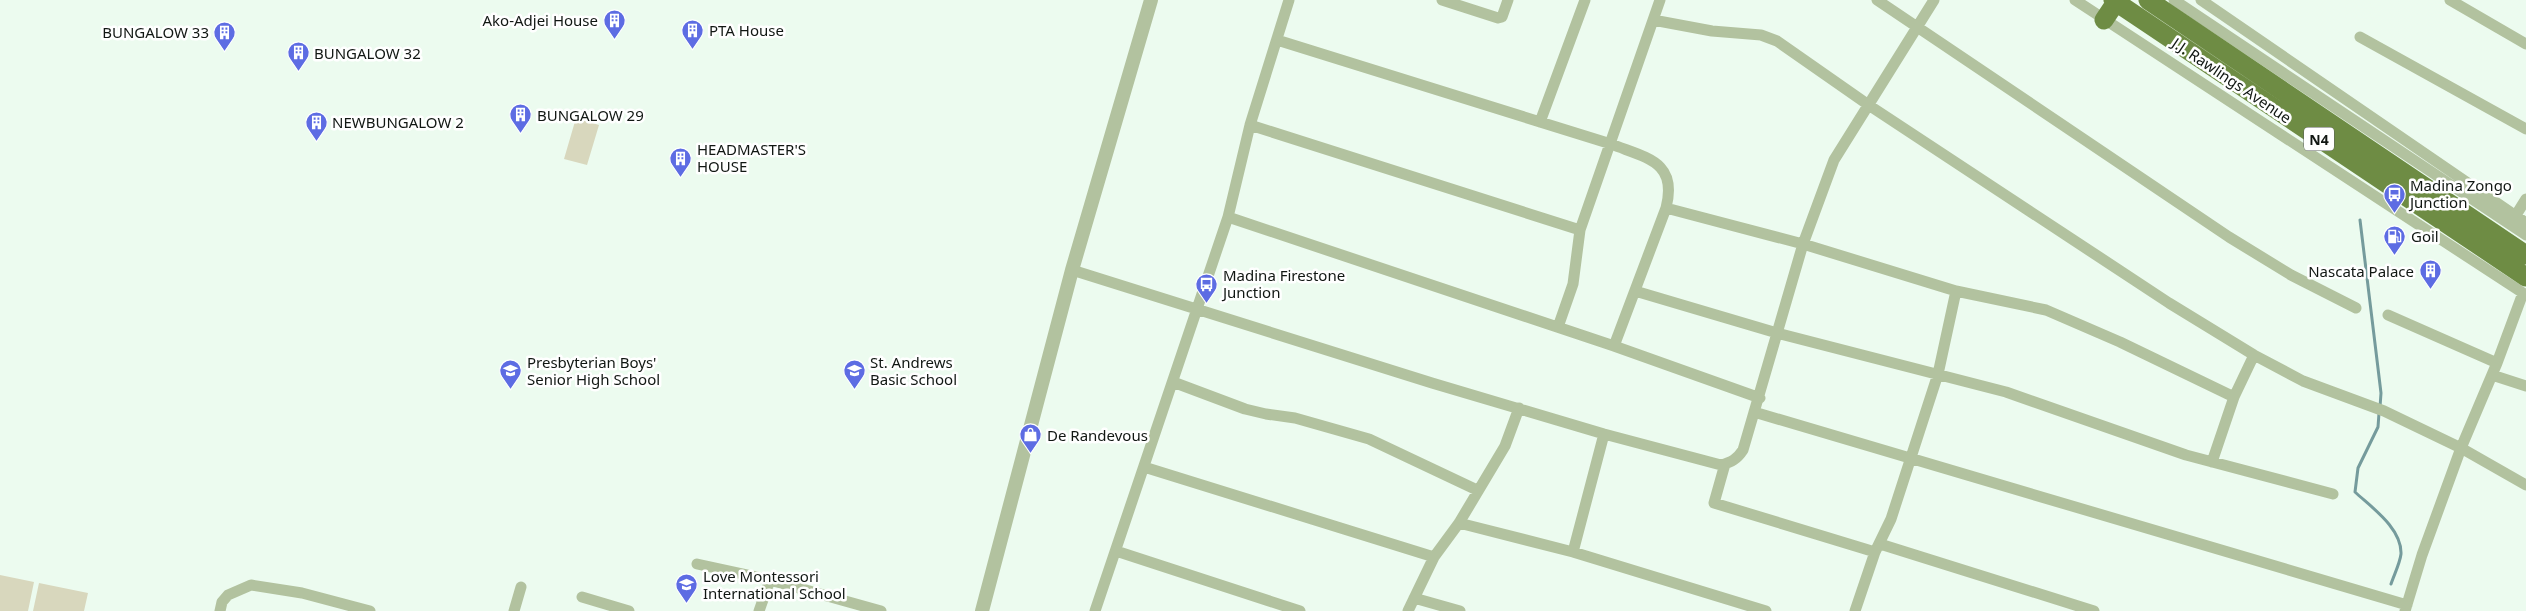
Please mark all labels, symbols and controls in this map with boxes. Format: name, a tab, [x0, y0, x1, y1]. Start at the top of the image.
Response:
building icon: Ako-Adjei House	[602, 8, 626, 39]
place label: Ako-Adjei House	[482, 10, 598, 30]
building icon: PTA House	[681, 18, 705, 49]
building icon: BUNGALOW 33	[213, 20, 237, 51]
place label: PTA House	[709, 20, 784, 40]
place label: BUNGALOW 33	[102, 22, 209, 42]
street label: J.J. Rawlings Avenue	[2167, 32, 2295, 127]
building icon: BUNGALOW 32	[286, 41, 310, 72]
place label: BUNGALOW 32	[314, 43, 421, 63]
building icon: BUNGALOW 29	[509, 103, 533, 134]
place label: BUNGALOW 29	[537, 105, 644, 125]
building icon: NEWBUNGALOW 2	[304, 110, 328, 141]
place label: NEWBUNGALOW 2	[332, 112, 464, 132]
road number: N4	[2304, 128, 2334, 150]
place label: HEADMASTER'S HOUSE	[697, 139, 806, 176]
building icon: HEADMASTER'S HOUSE	[669, 146, 693, 177]
place label: Madina Zongo Junction	[2408, 175, 2512, 212]
bus stop icon: Madina Zongo Junction	[2382, 182, 2406, 213]
fuel station icon: Goil	[2383, 224, 2407, 255]
place label: Goil	[2411, 226, 2439, 246]
building icon: Nascata Palace	[2418, 259, 2442, 290]
place label: Nascata Palace	[2308, 261, 2414, 281]
place label: Madina Firestone Junction	[1221, 265, 1345, 302]
bus stop icon: Madina Firestone Junction	[1195, 272, 1219, 303]
place label: Presbyterian Boys' Senior High School	[527, 352, 660, 389]
place label: St. Andrews Basic School	[870, 352, 957, 389]
school or university icon: Presbyterian Boys' Senior High School	[499, 359, 523, 390]
school or university icon: St. Andrews Basic School	[842, 359, 866, 390]
shop icon: De Randevous	[1019, 423, 1043, 454]
place label: De Randevous	[1047, 425, 1148, 445]
place label: Love Montessori International School	[703, 566, 846, 603]
school or university icon: Love Montessori International School	[675, 573, 699, 604]

